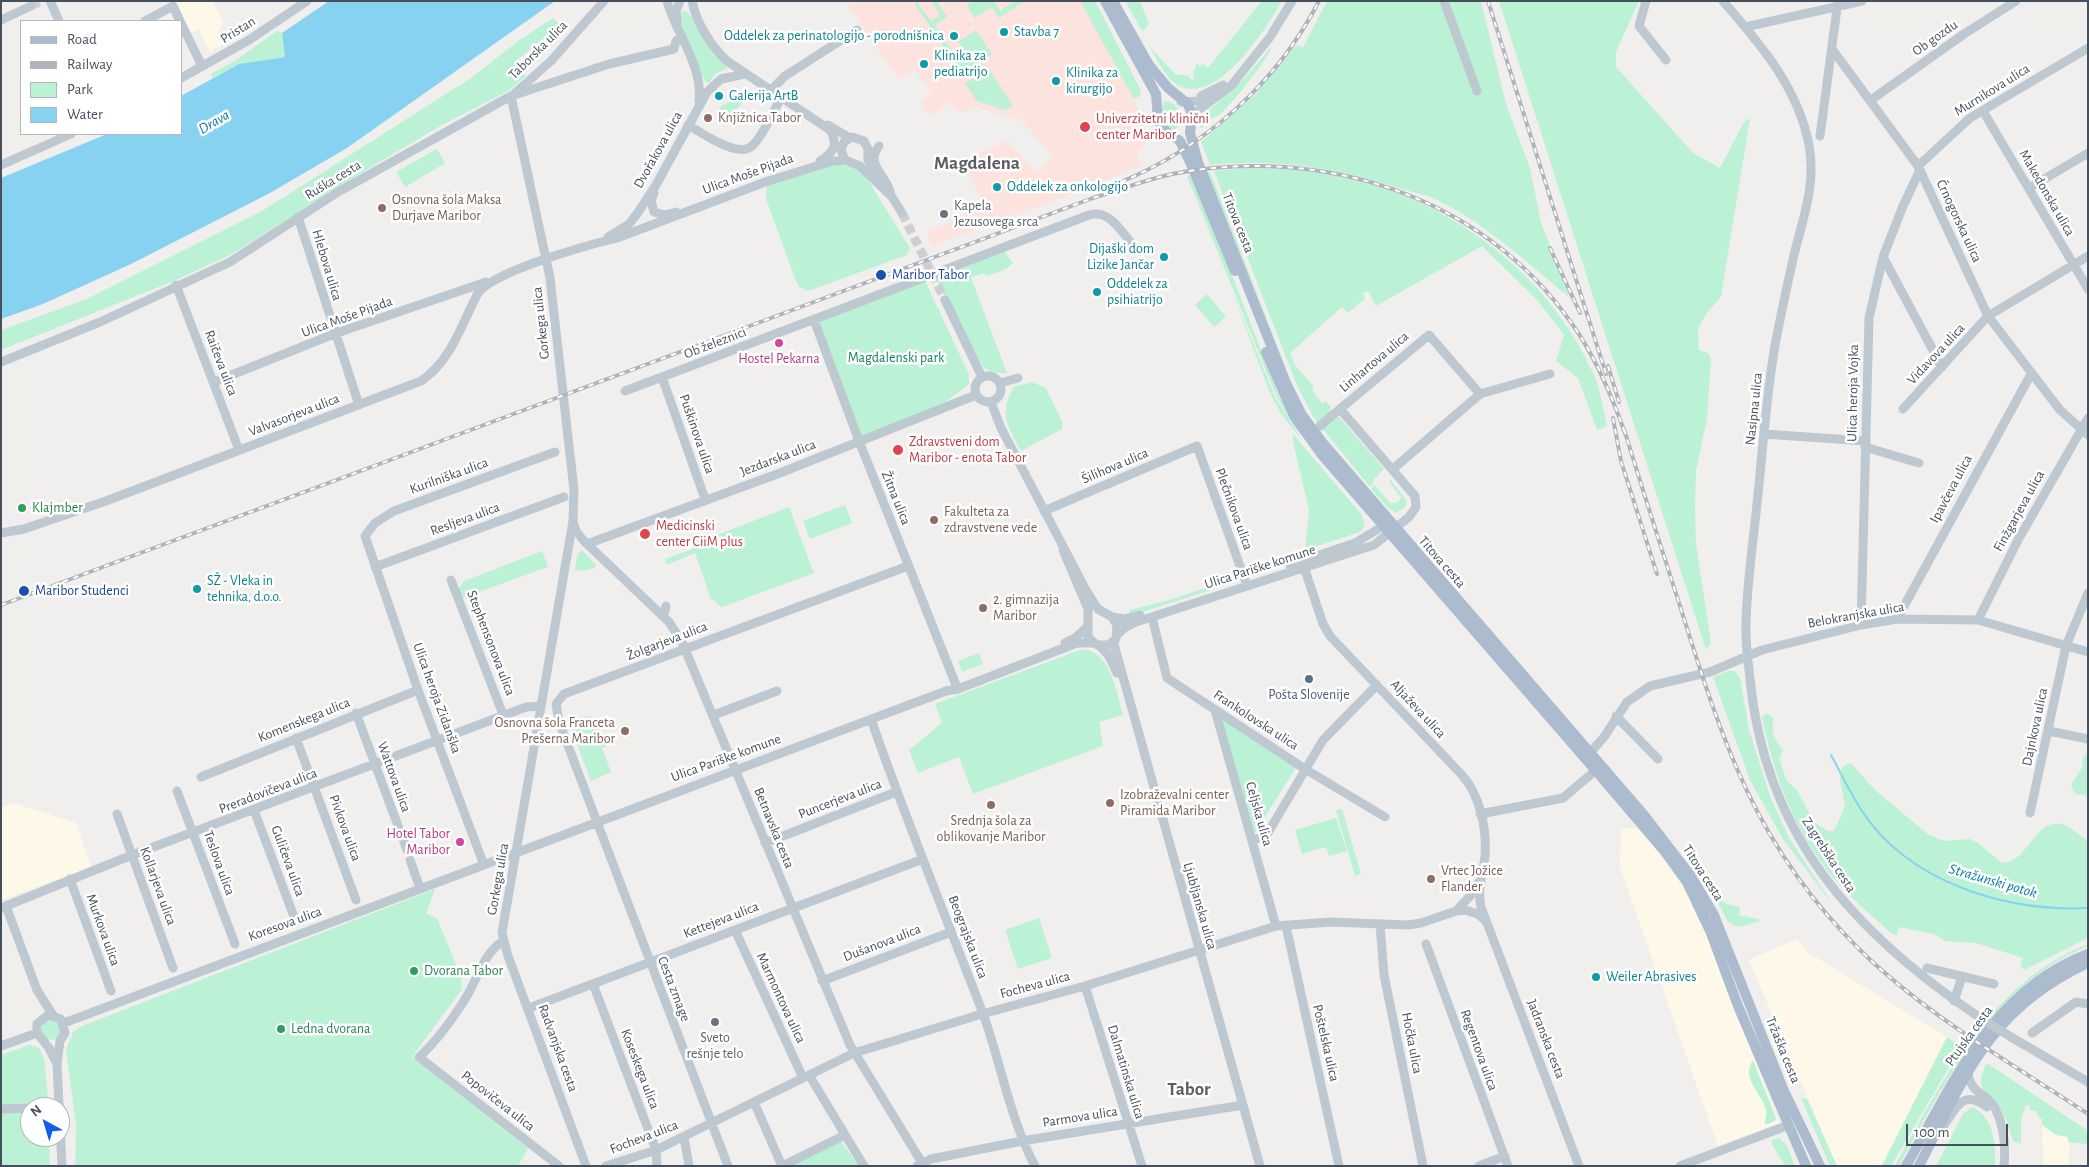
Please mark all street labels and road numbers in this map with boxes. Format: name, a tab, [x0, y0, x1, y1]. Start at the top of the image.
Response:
street label: Pristan	[217, 13, 259, 47]
street label: Ob gozdu	[1909, 16, 1961, 60]
street label: Taborska ulica	[505, 17, 571, 83]
street label: Murnikova ulica	[1951, 60, 2033, 120]
street label: Dvořakova ulica	[630, 109, 686, 191]
street label: Makedonska ulica	[2015, 147, 2079, 239]
street label: Ulica Moše Pijada	[700, 150, 796, 198]
street label: Ruška cesta	[302, 157, 364, 203]
street label: Črnogorska ulica	[1932, 177, 1986, 265]
street label: Titova cesta	[1218, 190, 1258, 256]
street label: Hlebova ulica	[308, 227, 346, 303]
street label: Gorkega ulica	[529, 286, 553, 360]
street label: Ulica Moše Pijada	[299, 293, 395, 341]
street label: Vidavova ulica	[1903, 320, 1969, 388]
street label: Ob železnici	[681, 323, 749, 363]
street label: Raičeva ulica	[201, 328, 241, 398]
street label: Linhartova ulica	[1336, 328, 1412, 396]
street label: Ulica heroja Vojka	[1844, 344, 1862, 442]
street label: Nasipna ulica	[1742, 372, 1766, 446]
street label: Valvasorjeva ulica	[246, 390, 342, 440]
street label: Puškinova ulica	[676, 392, 718, 476]
street label: Jezdarska ulica	[738, 436, 818, 480]
street label: Šilihova ulica	[1079, 444, 1151, 488]
street label: Ipavčeva ulica	[1926, 452, 1976, 526]
street label: Kurilniška ulica	[408, 454, 490, 498]
street label: Plečnikova ulica	[1211, 466, 1257, 552]
street label: Finžgarjeva ulica	[1990, 467, 2048, 555]
street label: Žitna ulica	[878, 468, 914, 528]
street label: Resljeva ulica	[428, 499, 502, 539]
street label: Titova cesta	[1415, 532, 1469, 592]
street label: Ulica Pariške komune	[1202, 541, 1318, 593]
street label: Stephensonova ulica	[463, 588, 519, 698]
street label: Belokranjska ulica	[1806, 598, 1906, 632]
street label: Žolgarjeva ulica	[624, 618, 710, 664]
street label: Ulica heroja Zidanška	[409, 640, 465, 756]
street label: Aljaževa ulica	[1387, 676, 1449, 742]
street label: Frankolovska ulica	[1210, 686, 1302, 754]
street label: Dajnkova ulica	[2019, 686, 2051, 768]
street label: Komenskega ulica	[256, 694, 352, 746]
street label: Ulica Pariške komune	[669, 730, 783, 786]
street label: Wattova ulica	[373, 739, 415, 815]
street label: Preradovičeva ulica	[216, 764, 320, 818]
street label: Puncerjeva ulica	[796, 775, 884, 823]
street label: Celjska ulica	[1242, 780, 1276, 848]
street label: Betnavska cesta	[750, 785, 798, 871]
street label: Pivkova ulica	[325, 792, 365, 864]
street label: Zagrebška cesta	[1798, 814, 1860, 896]
street label: Guličeva ulica	[267, 823, 309, 899]
street label: Teslova ulica	[199, 828, 239, 898]
street label: Gorkega ulica	[483, 842, 513, 916]
street label: Titova cesta	[1679, 842, 1727, 904]
street label: Kollarjeva ulica	[136, 844, 180, 928]
street label: Ljubljanska ulica	[1179, 860, 1221, 952]
street label: Murkova ulica	[82, 892, 124, 968]
street label: Beograjska ulica	[944, 893, 992, 981]
street label: Kettejeva ulica	[681, 898, 761, 942]
street label: Koresova ulica	[246, 903, 324, 945]
street label: Dušanova ulica	[841, 921, 923, 965]
street label: Marmontova ulica	[753, 950, 809, 1046]
street label: Cesta zmage	[654, 954, 694, 1024]
street label: Focheva ulica	[998, 968, 1072, 1002]
street label: Jadranska cesta	[1523, 997, 1569, 1081]
street label: Radvanjska cesta	[534, 1002, 582, 1094]
street label: Poštelska ulica	[1309, 1003, 1343, 1083]
street label: Ptujska cesta	[1942, 1003, 1996, 1069]
street label: Regentova ulica	[1457, 1007, 1501, 1093]
street label: Hočka ulica	[1398, 1011, 1426, 1075]
street label: Tržaška cesta	[1762, 1014, 1804, 1086]
street label: Dalmatinska ulica	[1104, 1023, 1148, 1121]
street label: Koseskega ulica	[617, 1026, 663, 1112]
street label: Popovičeva ulica	[458, 1067, 538, 1135]
street label: Parmova ulica	[1041, 1103, 1119, 1131]
street label: Focheva ulica	[607, 1116, 681, 1158]

